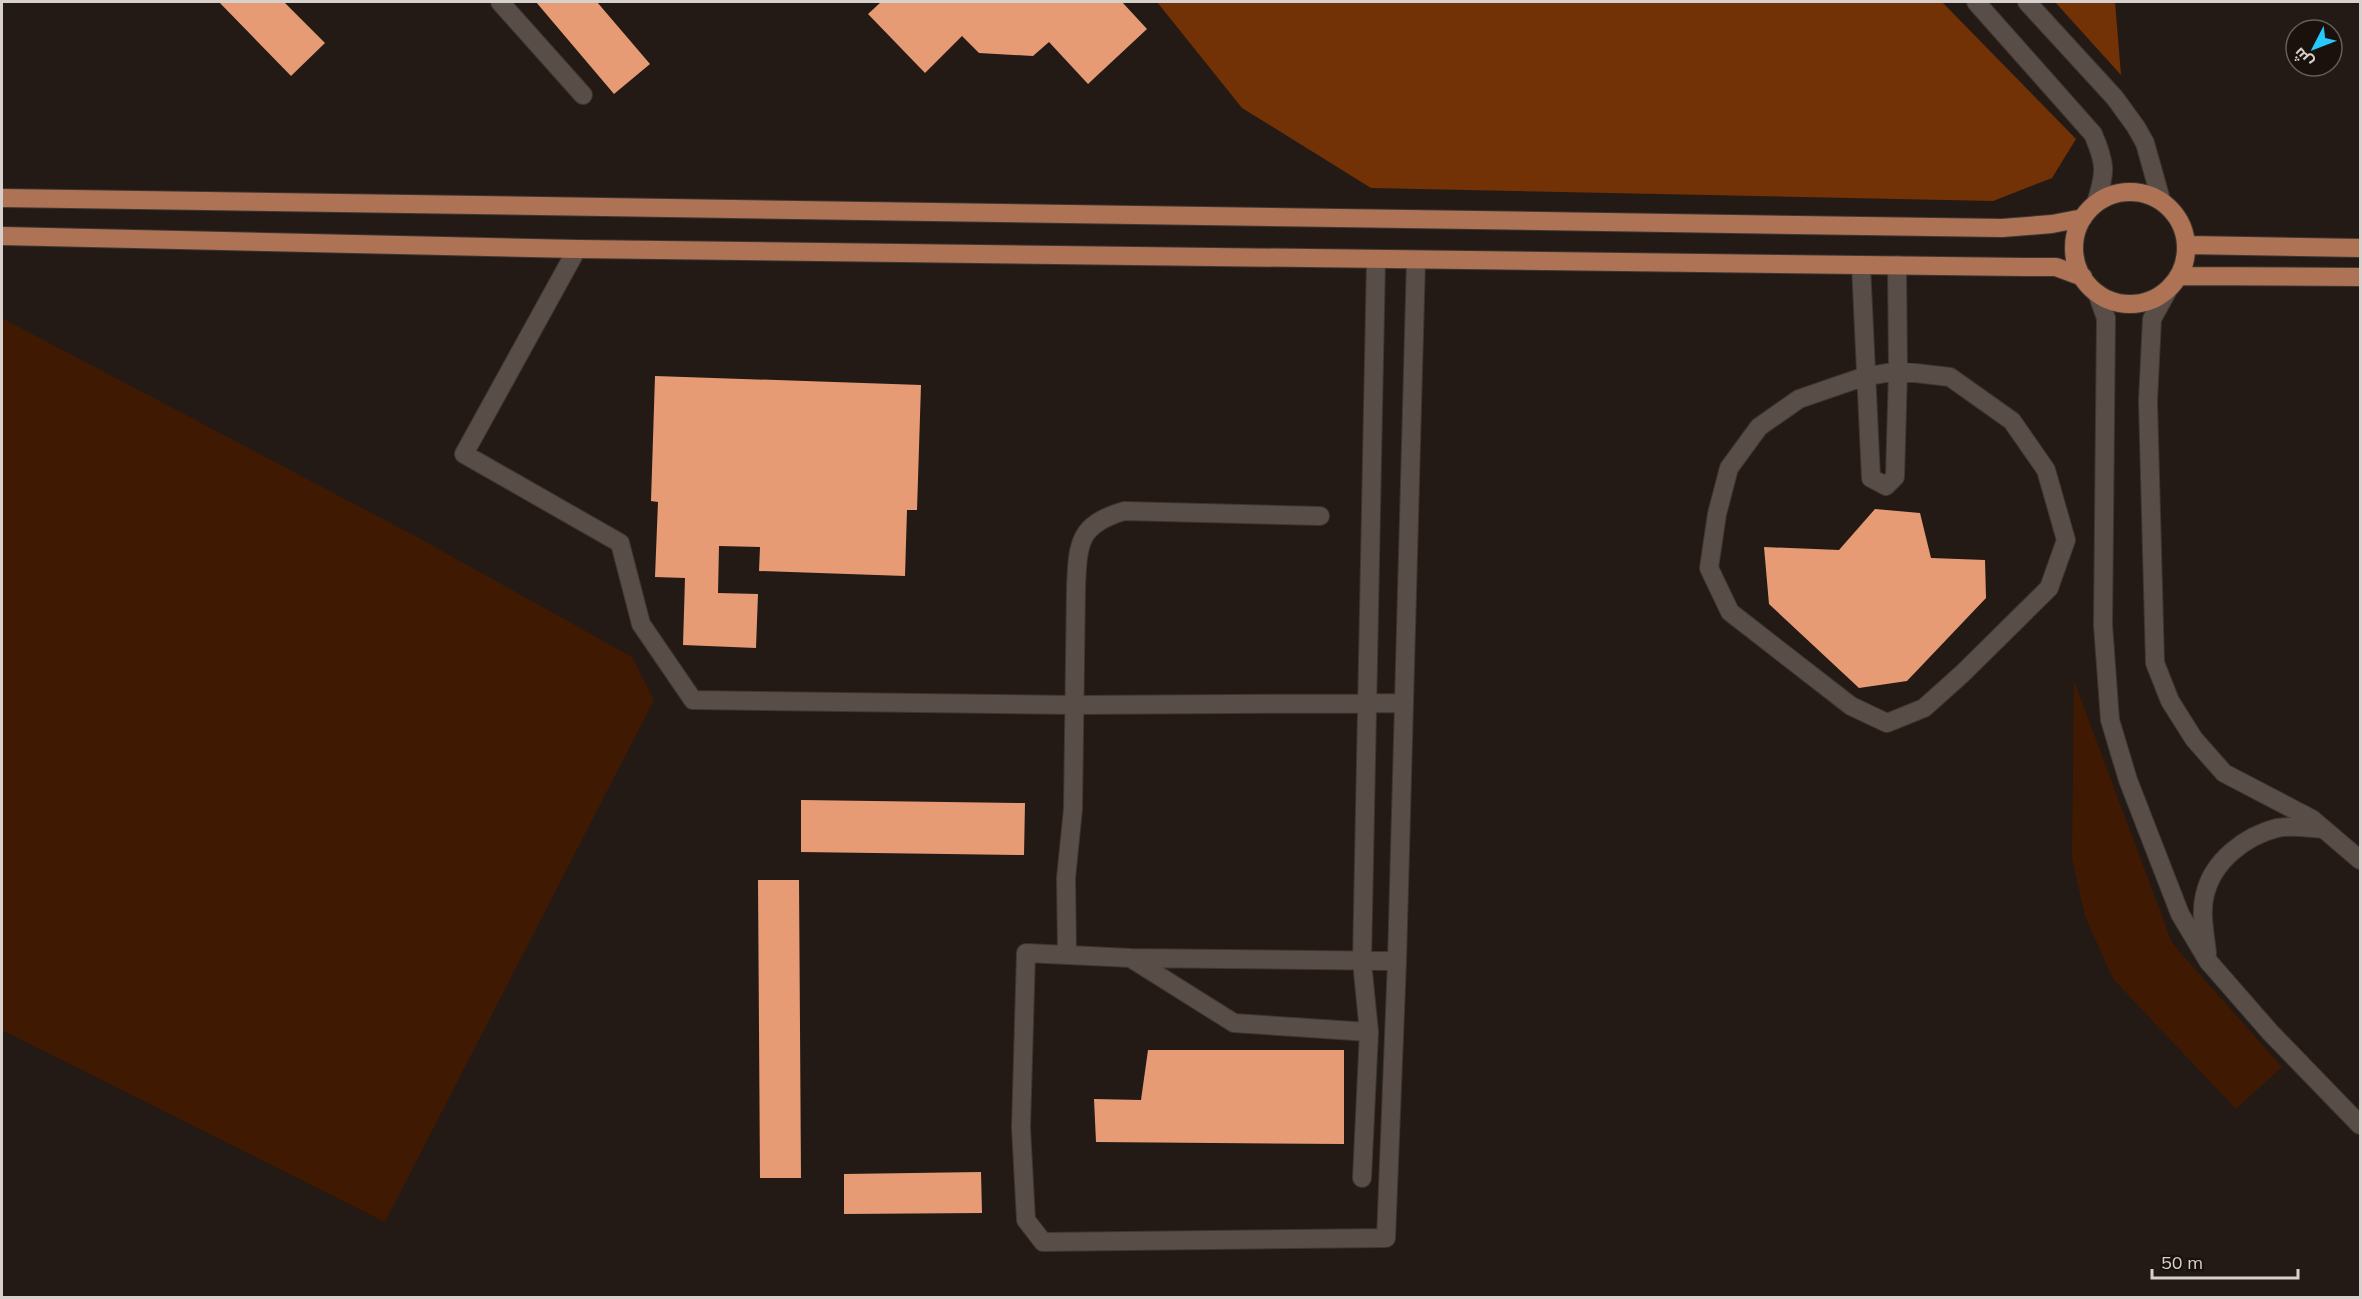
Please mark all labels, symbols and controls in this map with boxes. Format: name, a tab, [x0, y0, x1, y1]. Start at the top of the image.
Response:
north arrow	[2284, 18, 2344, 78]
text: ش	[2289, 44, 2317, 72]
scale bar	[2152, 1242, 2298, 1280]
text: 50 m	[2161, 1251, 2203, 1274]

